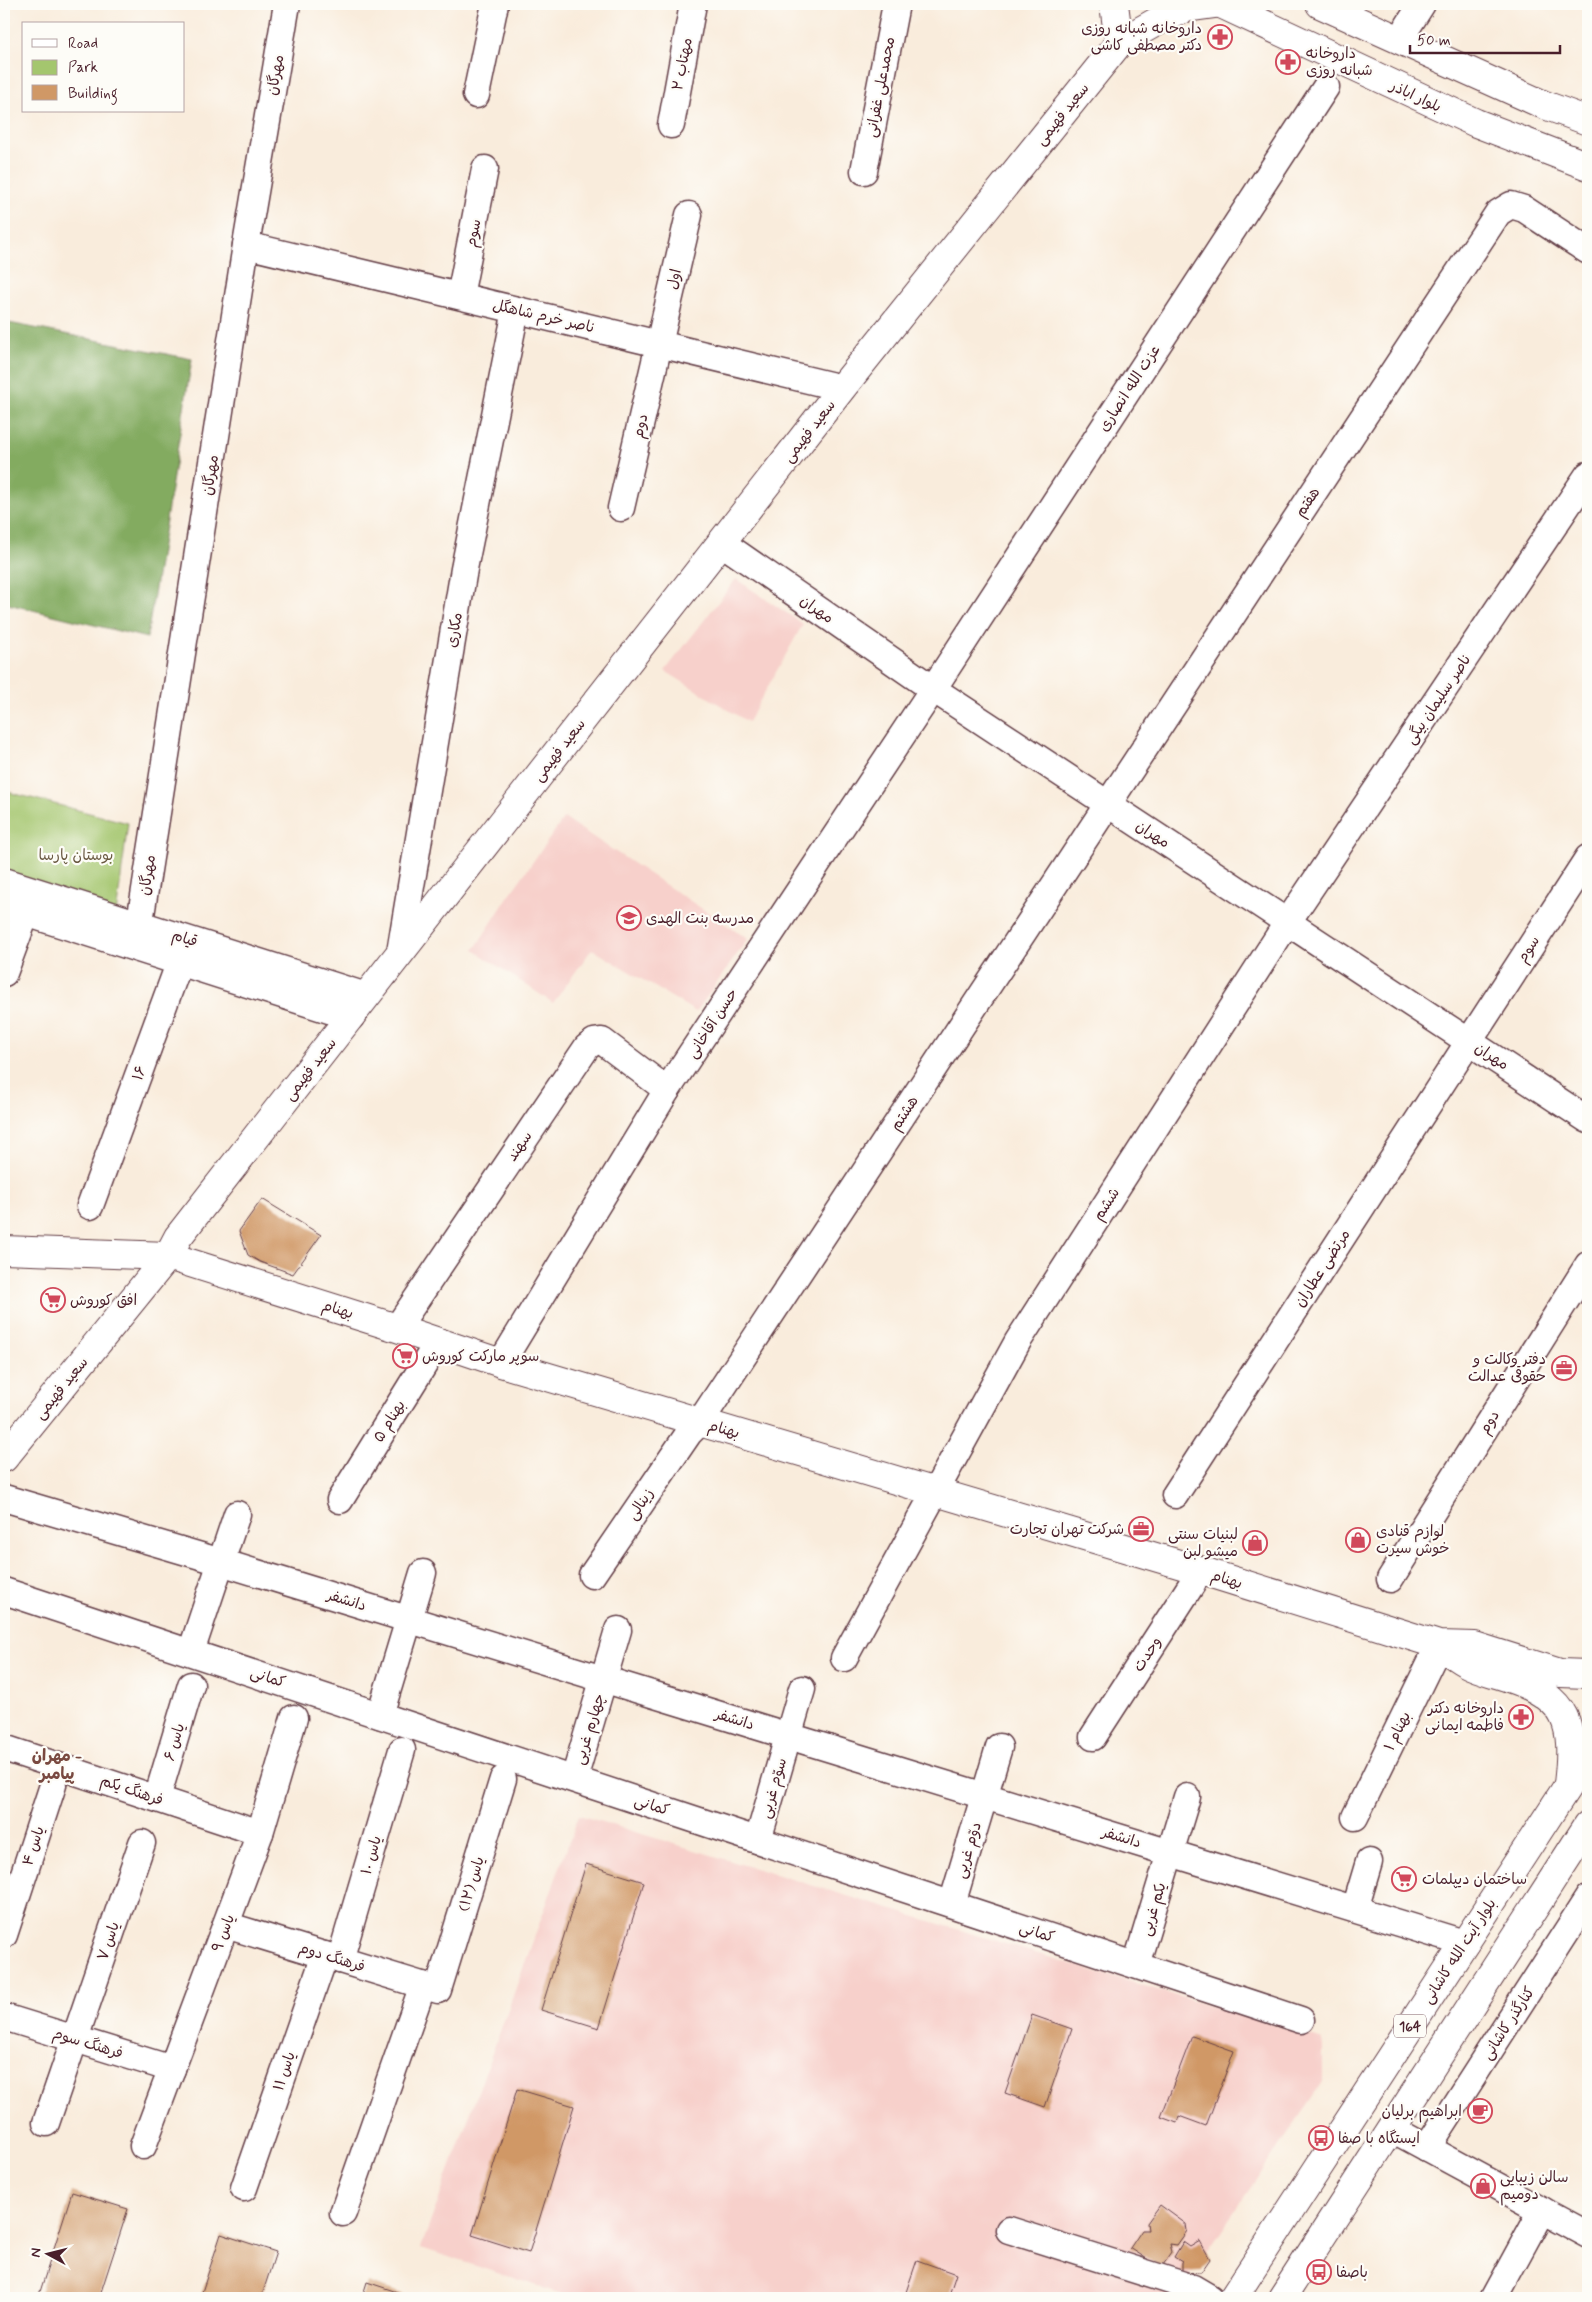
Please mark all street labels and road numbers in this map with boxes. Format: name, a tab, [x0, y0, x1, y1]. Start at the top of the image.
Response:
street label: محمدعلی غفرانی	[861, 35, 901, 139]
street label: مهتاب ۲	[668, 36, 698, 92]
street label: مهرگان	[263, 53, 289, 97]
street label: بلوار اباذر	[1386, 76, 1444, 117]
street label: سعید فهیمی	[1031, 79, 1094, 150]
street label: سوم	[461, 217, 487, 249]
street label: اول	[663, 267, 687, 292]
street label: ناصر خرم شاهگل	[490, 295, 597, 339]
street label: عزت الله انصاری	[1094, 341, 1165, 436]
street label: سعید فهیمی	[779, 396, 841, 467]
street label: دوم	[628, 412, 654, 441]
street label: مهرگان	[198, 453, 224, 497]
street label: هفتم	[1291, 484, 1326, 522]
street label: مهران	[796, 591, 837, 629]
street label: مکاری	[442, 611, 468, 649]
street label: ناصر سلیمان بیگی	[1401, 650, 1476, 749]
street label: سعید فهیمی	[529, 715, 591, 786]
street label: مهران	[1132, 816, 1173, 853]
street label: مهرگان	[135, 853, 161, 897]
street label: قیام	[169, 925, 200, 952]
street label: سوم	[1513, 932, 1546, 967]
street label: حسن آقاخانی	[683, 985, 743, 1062]
street label: سعید فهیمی	[280, 1034, 342, 1105]
street label: مهران	[1471, 1038, 1512, 1075]
street label: ۱۶	[128, 1063, 152, 1084]
street label: هشتم	[886, 1092, 924, 1135]
street label: سهند	[502, 1127, 537, 1166]
street label: ششم	[1089, 1184, 1126, 1225]
street label: مرتضی عطاران	[1290, 1226, 1355, 1311]
street label: بهنام	[319, 1296, 356, 1325]
street label: سعید فهیمی	[30, 1353, 93, 1424]
street label: بهنام ۵	[369, 1397, 411, 1447]
street label: دوم	[1475, 1407, 1506, 1439]
street label: بهنام	[705, 1416, 742, 1445]
street label: زینالی	[623, 1485, 659, 1524]
street label: بهنام	[1208, 1566, 1245, 1595]
street label: دانشفر	[323, 1585, 369, 1616]
street label: وحدت	[1129, 1633, 1167, 1676]
street label: کمانی	[248, 1663, 288, 1693]
street label: چهارم غربی	[570, 1691, 610, 1767]
street label: دانشفر	[711, 1704, 757, 1735]
street label: بهنام ۱	[1380, 1708, 1417, 1755]
street label: یاس ۶	[160, 1721, 190, 1764]
street label: سوّم غربی	[756, 1756, 793, 1821]
street label: فرهنگ یکم	[97, 1771, 166, 1812]
street label: کمانی	[632, 1791, 672, 1821]
street label: دوّم غربی	[951, 1820, 988, 1881]
street label: دانشفر	[1098, 1822, 1144, 1853]
street label: یاس ۴	[18, 1824, 50, 1869]
street label: یاس ۱۰	[357, 1833, 387, 1877]
street label: یاس (۱۲)	[454, 1854, 490, 1914]
street label: یکم غربی	[1136, 1880, 1172, 1939]
street label: بلوار آیت الله کاشانی	[1418, 1895, 1501, 2008]
street label: یاس ۹	[208, 1912, 240, 1955]
street label: کمانی	[1017, 1918, 1057, 1948]
street label: یاس ۷	[93, 1919, 125, 1963]
street label: فرهنگ دوم	[296, 1938, 367, 1978]
street label: کنارگذر کاشانی	[1478, 1983, 1540, 2064]
road number: 164	[1394, 2014, 1426, 2038]
street label: فرهنگ سوم	[50, 2024, 125, 2065]
street label: یاس ۱۱	[269, 2049, 301, 2094]

